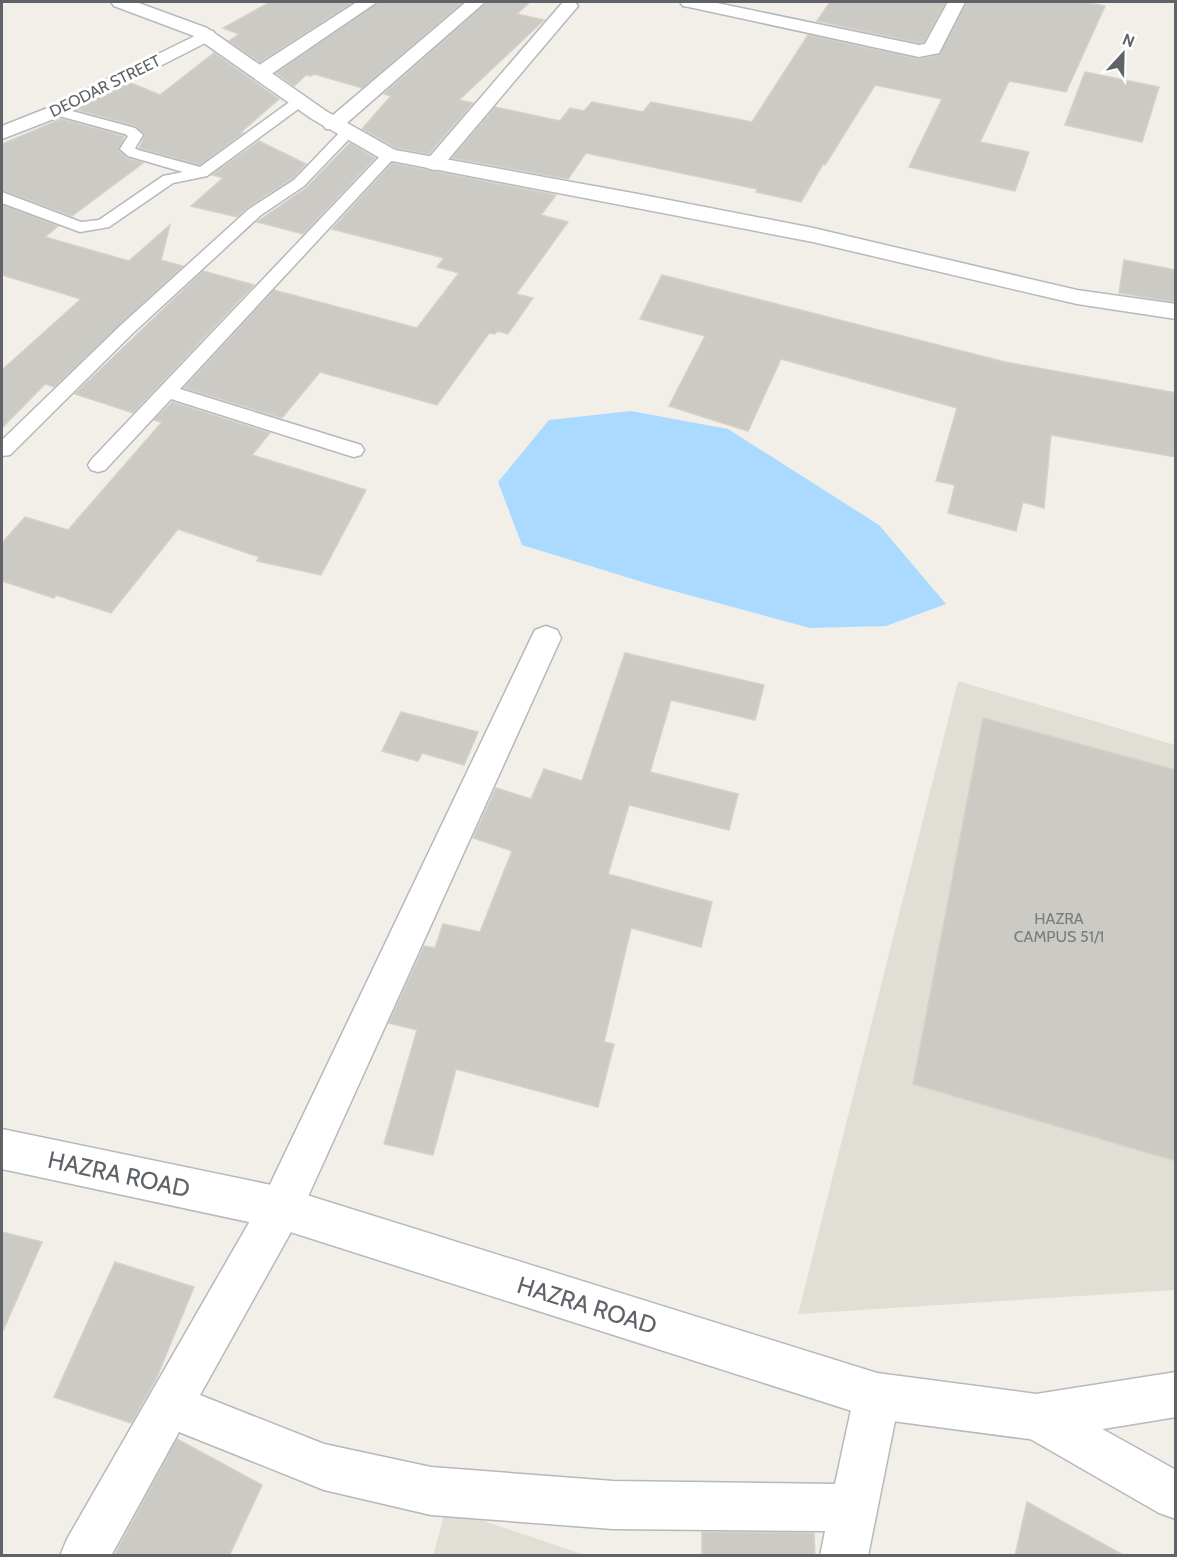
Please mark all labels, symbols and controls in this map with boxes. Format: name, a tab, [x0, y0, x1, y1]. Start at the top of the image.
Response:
north arrow	[1093, 24, 1153, 84]
text: N	[1120, 30, 1137, 51]
street label: DEODAR STREET	[46, 51, 164, 121]
house number: HAZRA CAMPUS 51/1	[1014, 909, 1104, 946]
street label: HAZRA ROAD	[45, 1145, 193, 1203]
street label: HAZRA ROAD	[514, 1270, 660, 1340]

